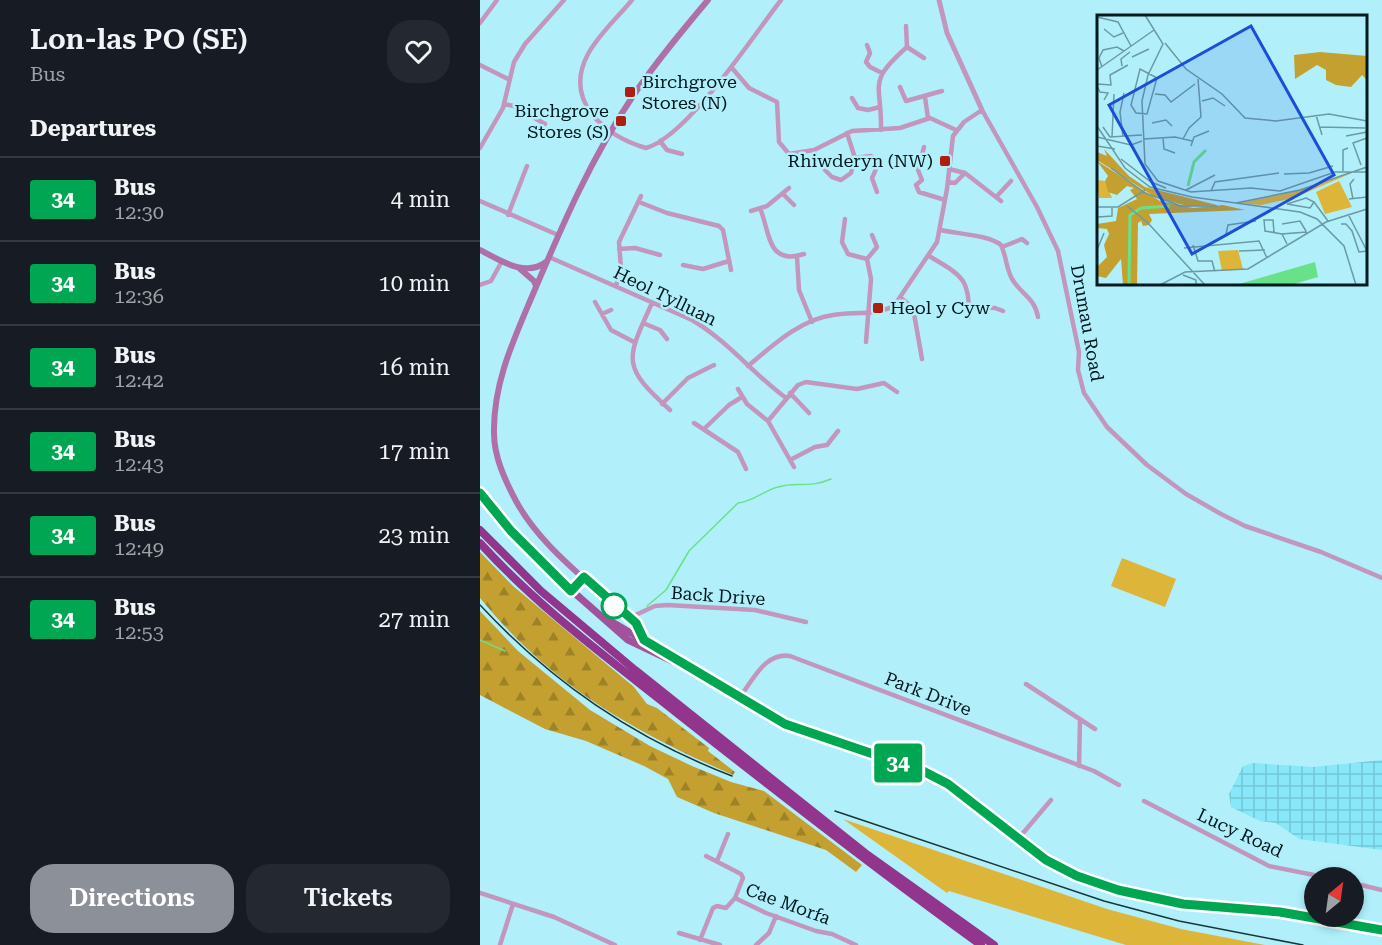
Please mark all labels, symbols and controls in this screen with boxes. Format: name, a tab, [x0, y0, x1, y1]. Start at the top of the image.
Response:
inset map	[1097, 15, 1367, 285]
button: heart	[387, 20, 450, 83]
text: Lon-las PO (SE)	[30, 23, 248, 56]
text: Bus	[30, 62, 65, 86]
place label: Birchgrove Stores (N)	[642, 71, 737, 113]
marker: Birchgrove Stores (N)	[623, 85, 637, 99]
place label: Birchgrove Stores (S)	[514, 100, 609, 142]
marker: Birchgrove Stores (S)	[614, 114, 628, 128]
text: Departures	[30, 116, 156, 141]
place label: Rhiwderyn (NW)	[787, 150, 933, 171]
marker: Rhiwderyn (NW)	[938, 154, 952, 168]
text: Bus	[114, 175, 156, 200]
text: 34	[51, 187, 75, 211]
text: 4 min	[391, 187, 450, 212]
text: 12:30	[114, 200, 164, 224]
text: Bus	[114, 259, 156, 284]
street label: Heol Tylluan	[610, 261, 721, 330]
street label: Drumau Road	[1067, 263, 1108, 384]
text: 34	[51, 271, 75, 295]
text: 10 min	[379, 271, 450, 296]
text: 12:36	[114, 284, 164, 308]
place label: Heol y Cyw	[890, 297, 990, 318]
marker: Heol y Cyw	[871, 301, 885, 315]
text: Bus	[114, 343, 156, 368]
text: 34	[51, 355, 75, 379]
text: 16 min	[379, 355, 450, 380]
text: 12:42	[114, 368, 164, 392]
text: Bus	[114, 427, 156, 452]
text: 34	[51, 439, 75, 463]
text: 17 min	[379, 439, 450, 464]
text: 12:43	[114, 452, 164, 476]
text: Bus	[114, 511, 156, 536]
text: 34	[51, 523, 75, 547]
text: 23 min	[379, 523, 450, 548]
text: 12:49	[114, 536, 164, 560]
street label: Back Drive	[670, 582, 766, 609]
unlabelled marker	[601, 593, 627, 619]
text: Bus	[114, 595, 156, 620]
text: 34	[51, 607, 75, 631]
text: 27 min	[379, 607, 450, 632]
text: 12:53	[114, 620, 164, 644]
street label: Park Drive	[882, 667, 975, 720]
line badge: 34	[871, 744, 925, 783]
text: 34	[886, 751, 910, 775]
street label: Lucy Road	[1194, 804, 1287, 862]
button: Directions	[30, 864, 234, 933]
button: Tickets	[246, 864, 450, 933]
north arrow	[1304, 867, 1364, 927]
map controls	[1304, 867, 1364, 927]
street label: Cae Morfa	[743, 878, 834, 929]

